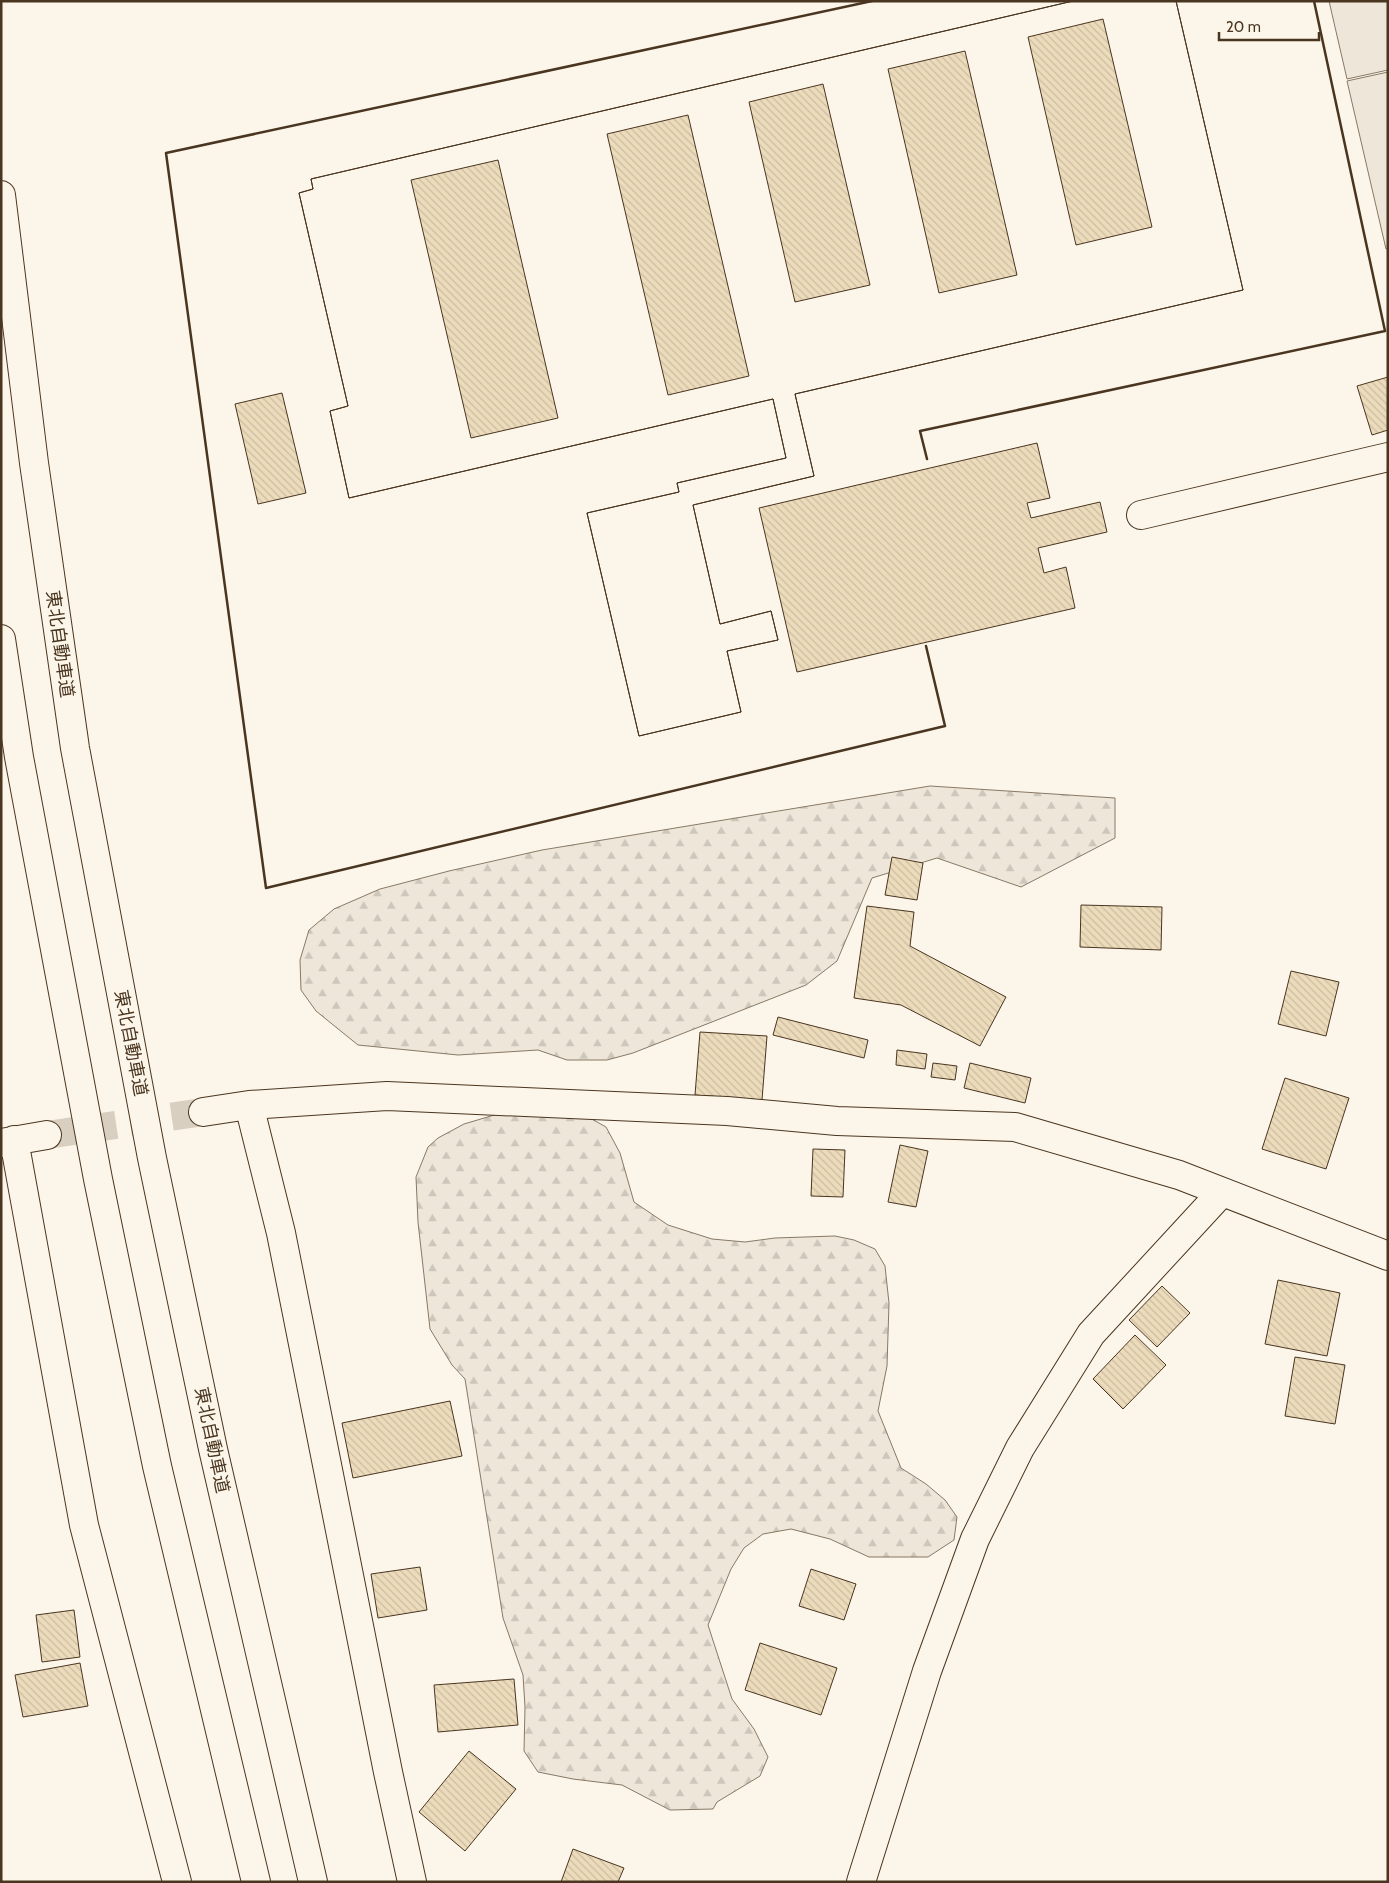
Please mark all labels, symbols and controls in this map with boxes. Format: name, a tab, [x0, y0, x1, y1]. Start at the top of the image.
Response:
scale bar	[1219, 10, 1319, 42]
text: 20 m	[1226, 18, 1261, 36]
street label: 東北自動車道	[42, 589, 78, 699]
street label: 東北自動車道	[110, 988, 152, 1098]
street label: 東北自動車道	[190, 1385, 234, 1495]

